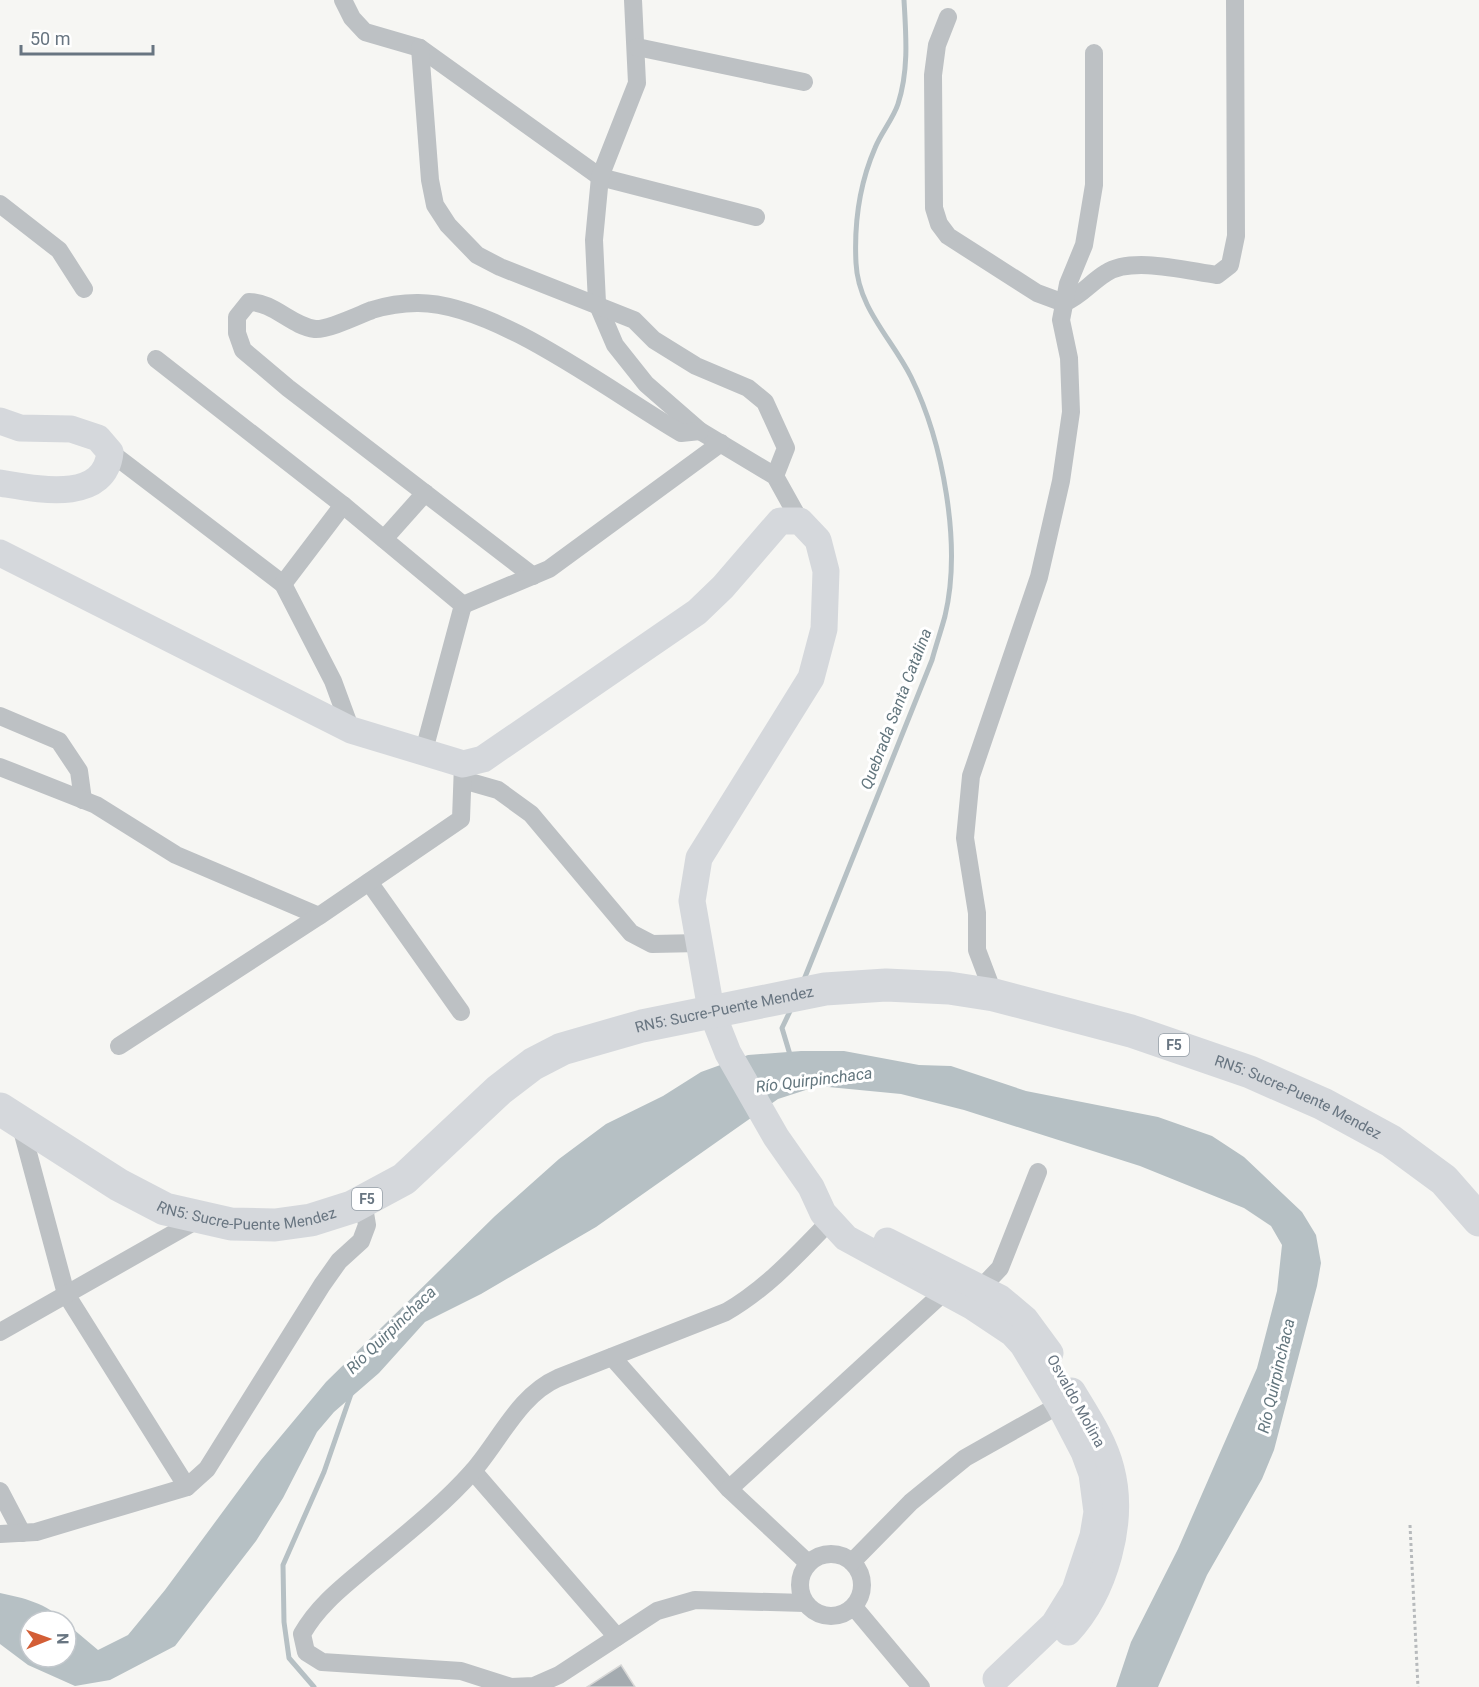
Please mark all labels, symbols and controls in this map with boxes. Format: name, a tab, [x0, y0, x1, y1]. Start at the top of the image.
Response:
scale bar	[21, 18, 153, 56]
text: 50 m	[30, 28, 70, 49]
water label: Quebrada Santa Catalina	[856, 626, 936, 792]
street label: RN5: Sucre-Puente Mendez	[633, 983, 815, 1037]
road number: F5	[1159, 1034, 1189, 1056]
street label: RN5: Sucre-Puente Mendez	[1212, 1051, 1385, 1143]
water label: Río Quirpinchaca	[755, 1063, 873, 1097]
road number: F5	[352, 1188, 382, 1210]
street label: RN5: Sucre-Puente Mendez	[154, 1197, 338, 1234]
water label: Río Quirpinchaca	[342, 1282, 440, 1378]
water label: Río Quirpinchaca	[1254, 1317, 1298, 1435]
street label: Osvaldo Molina	[1043, 1352, 1109, 1450]
north arrow	[18, 1609, 78, 1669]
text: N	[53, 1633, 72, 1645]

